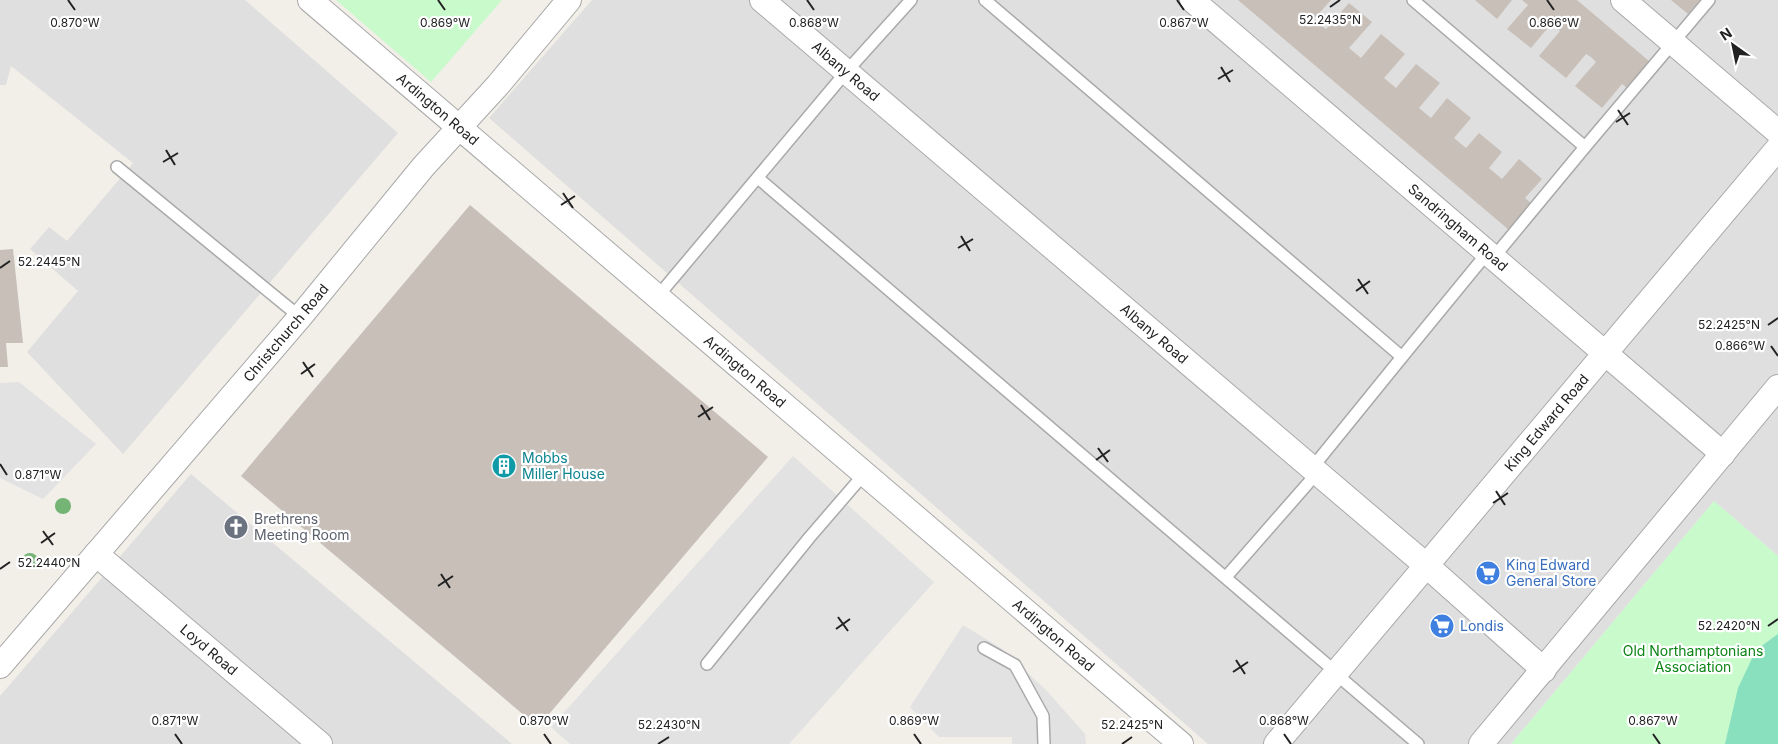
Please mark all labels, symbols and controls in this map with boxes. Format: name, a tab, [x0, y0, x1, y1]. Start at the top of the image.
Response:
text: 52.2435°N	[1299, 12, 1361, 27]
text: 0.870°W	[50, 15, 100, 30]
text: 0.869°W	[420, 15, 470, 30]
text: 0.868°W	[789, 15, 839, 30]
text: 0.867°W	[1159, 15, 1209, 30]
text: 0.866°W	[1529, 15, 1579, 30]
north arrow	[1708, 20, 1758, 70]
text: N	[1717, 24, 1735, 44]
street label: Albany Road	[809, 37, 883, 104]
street label: Ardington Road	[394, 69, 483, 148]
street label: Sandringham Road	[1405, 180, 1512, 274]
text: 52.2445°N	[18, 254, 80, 269]
street label: Christchurch Road	[239, 280, 332, 385]
street label: Albany Road	[1117, 300, 1192, 367]
text: 52.2425°N	[1698, 317, 1760, 332]
street label: Ardington Road	[701, 331, 790, 411]
text: 0.866°W	[1715, 338, 1765, 353]
street label: King Edward Road	[1501, 370, 1592, 474]
place label: Mobbs Miller House	[522, 449, 605, 482]
building icon: Mobbs Miller House	[491, 453, 517, 479]
text: 0.871°W	[15, 467, 62, 482]
place label: Brethrens Meeting Room	[254, 510, 350, 543]
church icon: Brethrens Meeting Room	[223, 514, 249, 540]
text: 52.2440°N	[18, 555, 80, 570]
place label: King Edward General Store	[1506, 556, 1597, 589]
supermarket icon: King Edward General Store	[1475, 560, 1501, 586]
street label: Ardington Road	[1009, 595, 1098, 675]
supermarket icon: Londis	[1429, 613, 1455, 639]
place label: Londis	[1460, 617, 1504, 634]
text: 52.2420°N	[1698, 618, 1760, 633]
street label: Loyd Road	[177, 620, 241, 678]
park label: Old Northamptonians Association	[1623, 642, 1763, 675]
text: 0.871°W	[152, 713, 199, 728]
text: 0.870°W	[519, 713, 569, 728]
text: 0.869°W	[889, 713, 939, 728]
text: 0.868°W	[1259, 713, 1309, 728]
text: 0.867°W	[1628, 713, 1678, 728]
text: 52.2430°N	[638, 717, 700, 732]
text: 52.2425°N	[1101, 717, 1163, 732]

